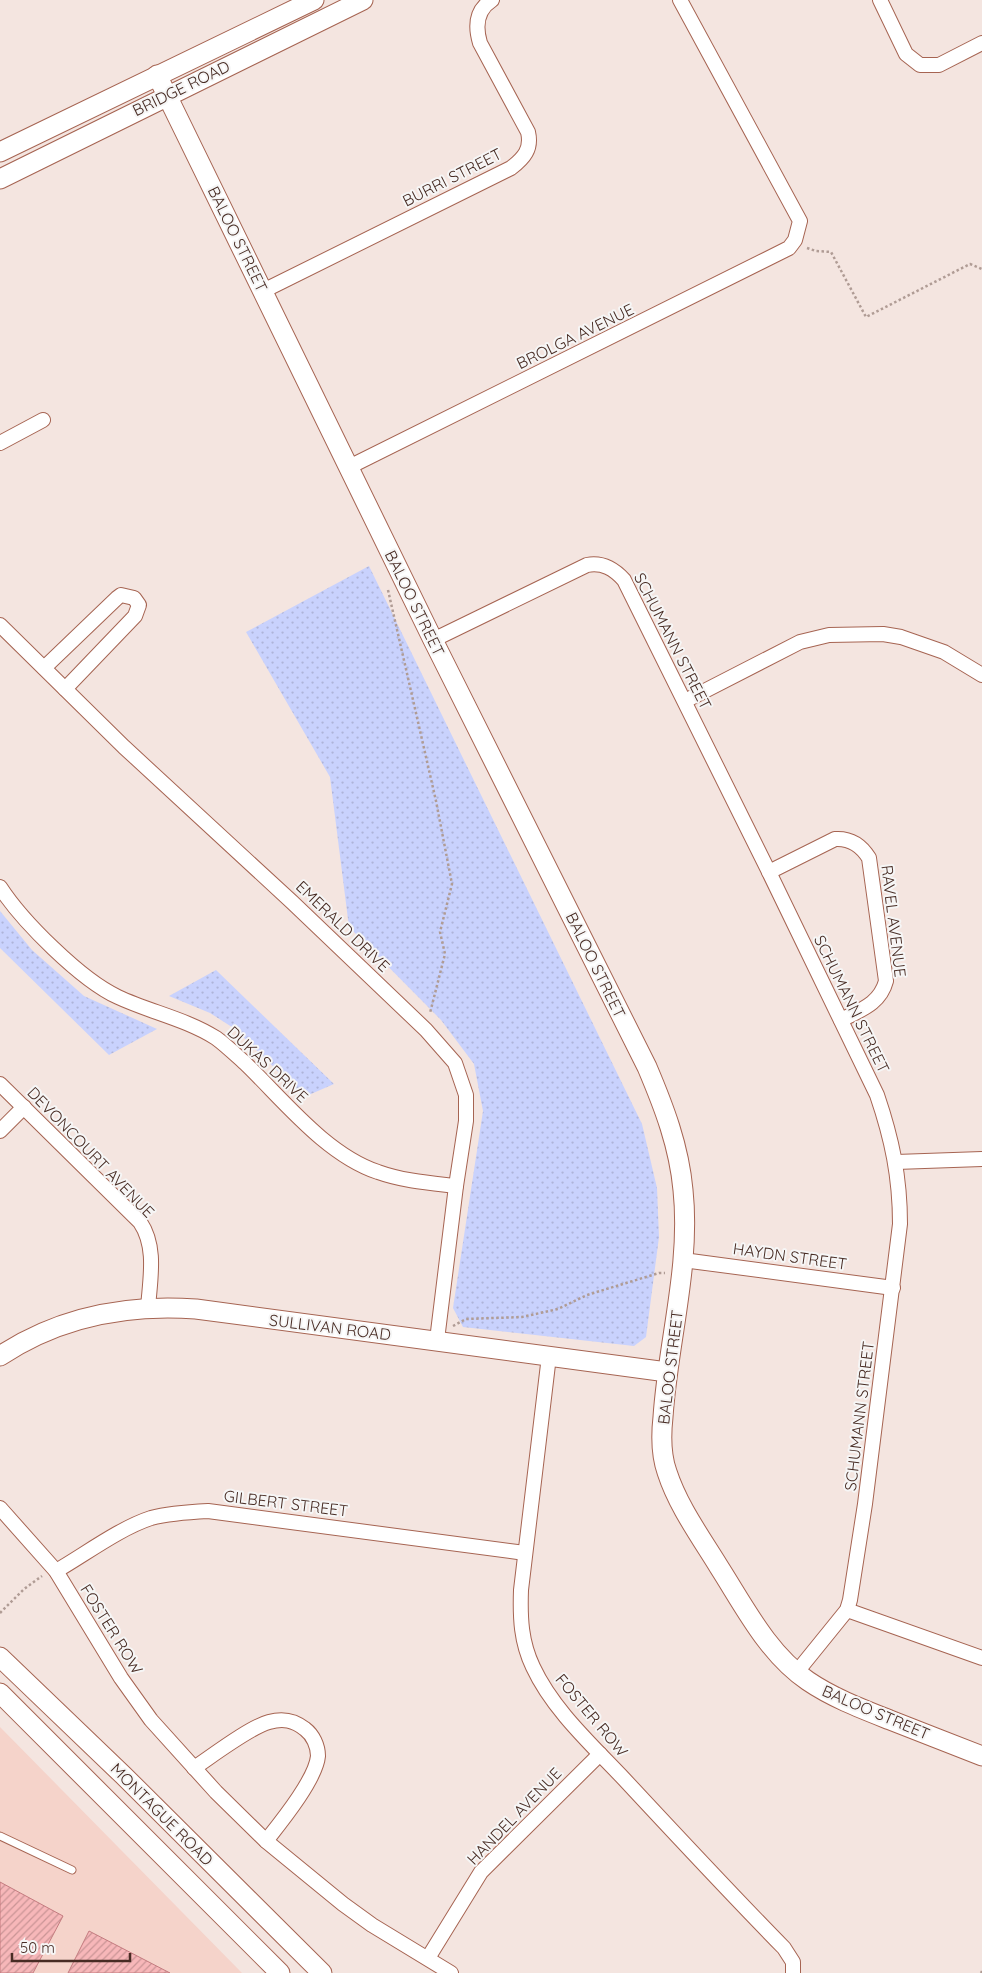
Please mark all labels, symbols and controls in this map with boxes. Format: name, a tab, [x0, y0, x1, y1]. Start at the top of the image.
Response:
street label: BRIDGE ROAD	[129, 56, 233, 120]
street label: BURRI STREET	[399, 143, 505, 211]
street label: BALOO STREET	[204, 183, 272, 295]
street label: BROLGA AVENUE	[513, 299, 637, 373]
street label: BALOO STREET	[381, 547, 449, 659]
street label: SCHUMANN STREET	[630, 569, 716, 713]
street label: RAVEL AVENUE	[877, 864, 911, 978]
street label: EMERALD DRIVE	[292, 876, 394, 976]
street label: BALOO STREET	[562, 909, 630, 1021]
street label: SCHUMANN STREET	[810, 932, 894, 1076]
street label: DUKAS DRIVE	[223, 1021, 313, 1107]
street label: DEVONCOURT AVENUE	[23, 1082, 159, 1222]
street label: HAYDN STREET	[732, 1238, 849, 1274]
street label: BALOO STREET	[653, 1308, 687, 1425]
street label: SULLIVAN ROAD	[268, 1310, 392, 1344]
street label: SCHUMANN STREET	[840, 1340, 878, 1492]
street label: GILBERT STREET	[223, 1485, 350, 1521]
street label: FOSTER ROW	[76, 1580, 148, 1678]
street label: FOSTER ROW	[551, 1669, 633, 1761]
street label: BALOO STREET	[819, 1680, 933, 1744]
street label: MONTAGUE ROAD	[107, 1759, 217, 1869]
street label: HANDEL AVENUE	[462, 1763, 566, 1869]
scale bar	[12, 1930, 130, 1962]
text: 50 m	[20, 1938, 55, 1957]

